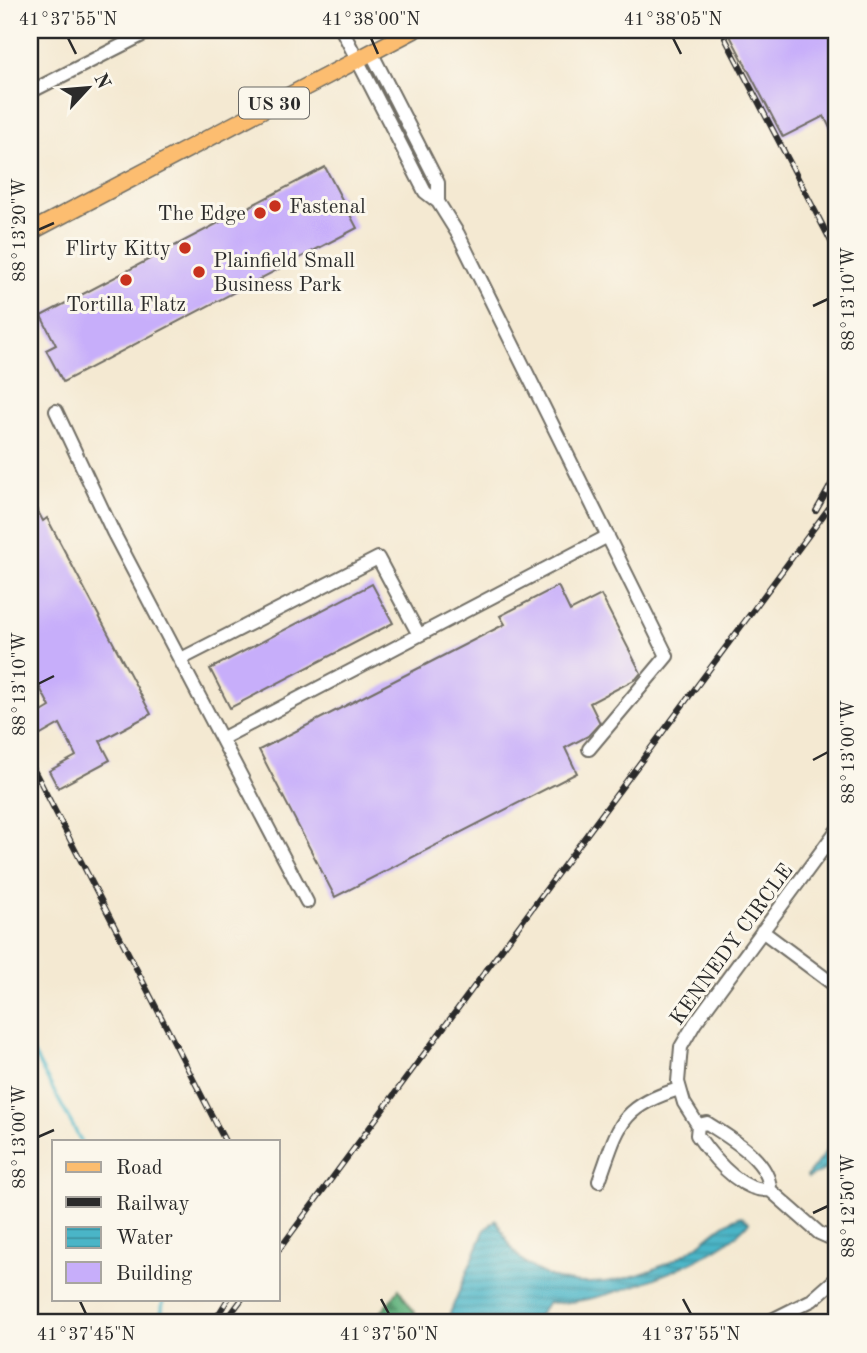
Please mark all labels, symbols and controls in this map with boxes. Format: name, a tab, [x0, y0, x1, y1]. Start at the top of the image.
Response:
text: 41°37'55"N	[19, 11, 117, 29]
text: 41°38'00"N	[322, 11, 420, 29]
text: 41°38'05"N	[624, 11, 722, 29]
north arrow	[52, 52, 122, 122]
text: N	[89, 71, 113, 93]
road number: US 30	[239, 88, 309, 118]
text: 88°13'20"W	[11, 178, 29, 282]
place label: Fastenal	[289, 197, 366, 218]
marker: Fastenal	[267, 198, 283, 214]
place label: The Edge	[158, 204, 246, 225]
marker: The Edge	[252, 205, 268, 221]
place label: Flirty Kitty	[65, 239, 171, 260]
marker: Flirty Kitty	[177, 240, 193, 256]
text: 88°13'10"W	[840, 247, 858, 351]
place label: Plainfield Small Business Park	[213, 251, 355, 296]
marker: Plainfield Small Business Park	[191, 264, 207, 280]
marker: Tortilla Flatz	[118, 272, 134, 288]
place label: Tortilla Flatz	[66, 295, 186, 316]
text: 88°13'10"W	[11, 632, 29, 736]
text: 88°13'00"W	[840, 700, 858, 804]
street label: KENNEDY CIRCLE	[667, 860, 798, 1029]
text: 88°13'00"W	[11, 1085, 29, 1189]
legend	[52, 1140, 280, 1300]
text: 88°12'50"W	[840, 1154, 858, 1258]
text: Road	[116, 1158, 163, 1179]
text: Railway	[116, 1194, 190, 1215]
text: Water	[116, 1228, 173, 1249]
text: Building	[116, 1264, 193, 1285]
text: 41°37'45"N	[37, 1326, 135, 1344]
text: 41°37'50"N	[340, 1326, 438, 1344]
text: 41°37'55"N	[642, 1326, 740, 1344]

